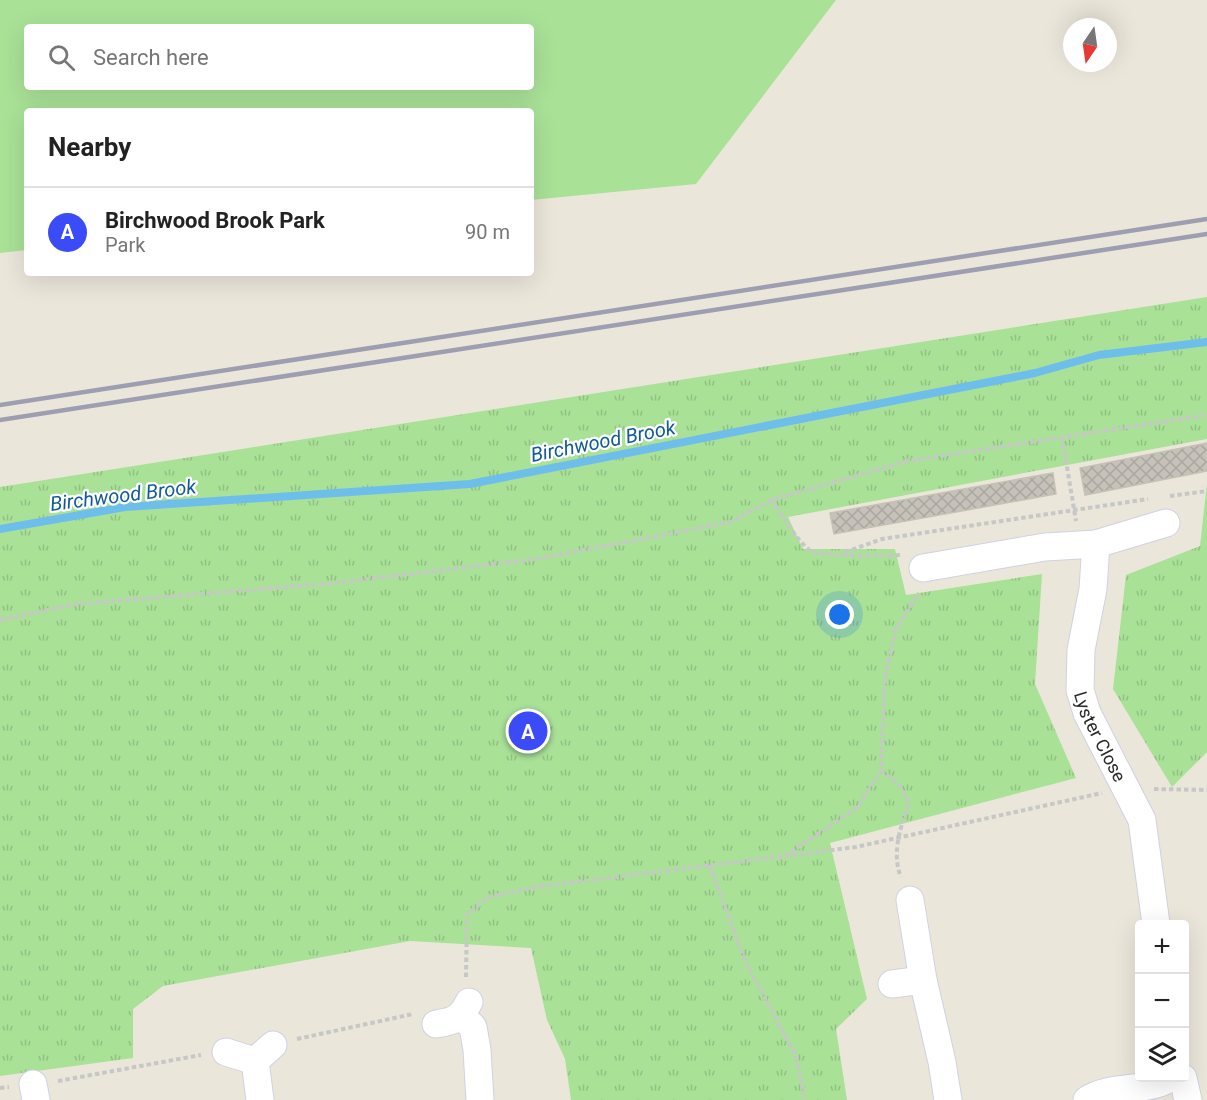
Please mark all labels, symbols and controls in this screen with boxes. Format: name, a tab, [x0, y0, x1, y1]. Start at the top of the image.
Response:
north arrow	[1063, 18, 1117, 72]
search box	[24, 24, 534, 90]
icon: search	[45, 41, 78, 74]
text: Search here	[93, 45, 209, 70]
text: Nearby	[48, 132, 131, 162]
text: Birchwood Brook Park	[105, 208, 325, 233]
text: A	[61, 220, 74, 244]
text: 90 m	[465, 220, 510, 244]
text: Park	[105, 233, 145, 257]
water label: Birchwood Brook	[529, 415, 679, 467]
water label: Birchwood Brook	[49, 474, 199, 516]
your location	[825, 600, 854, 629]
street label: Lyster Close	[1071, 689, 1131, 785]
pin: A	[508, 708, 548, 754]
map controls	[1135, 920, 1189, 1082]
button: +	[1135, 920, 1189, 974]
button: −	[1135, 974, 1189, 1028]
button: layers	[1135, 1028, 1189, 1082]

